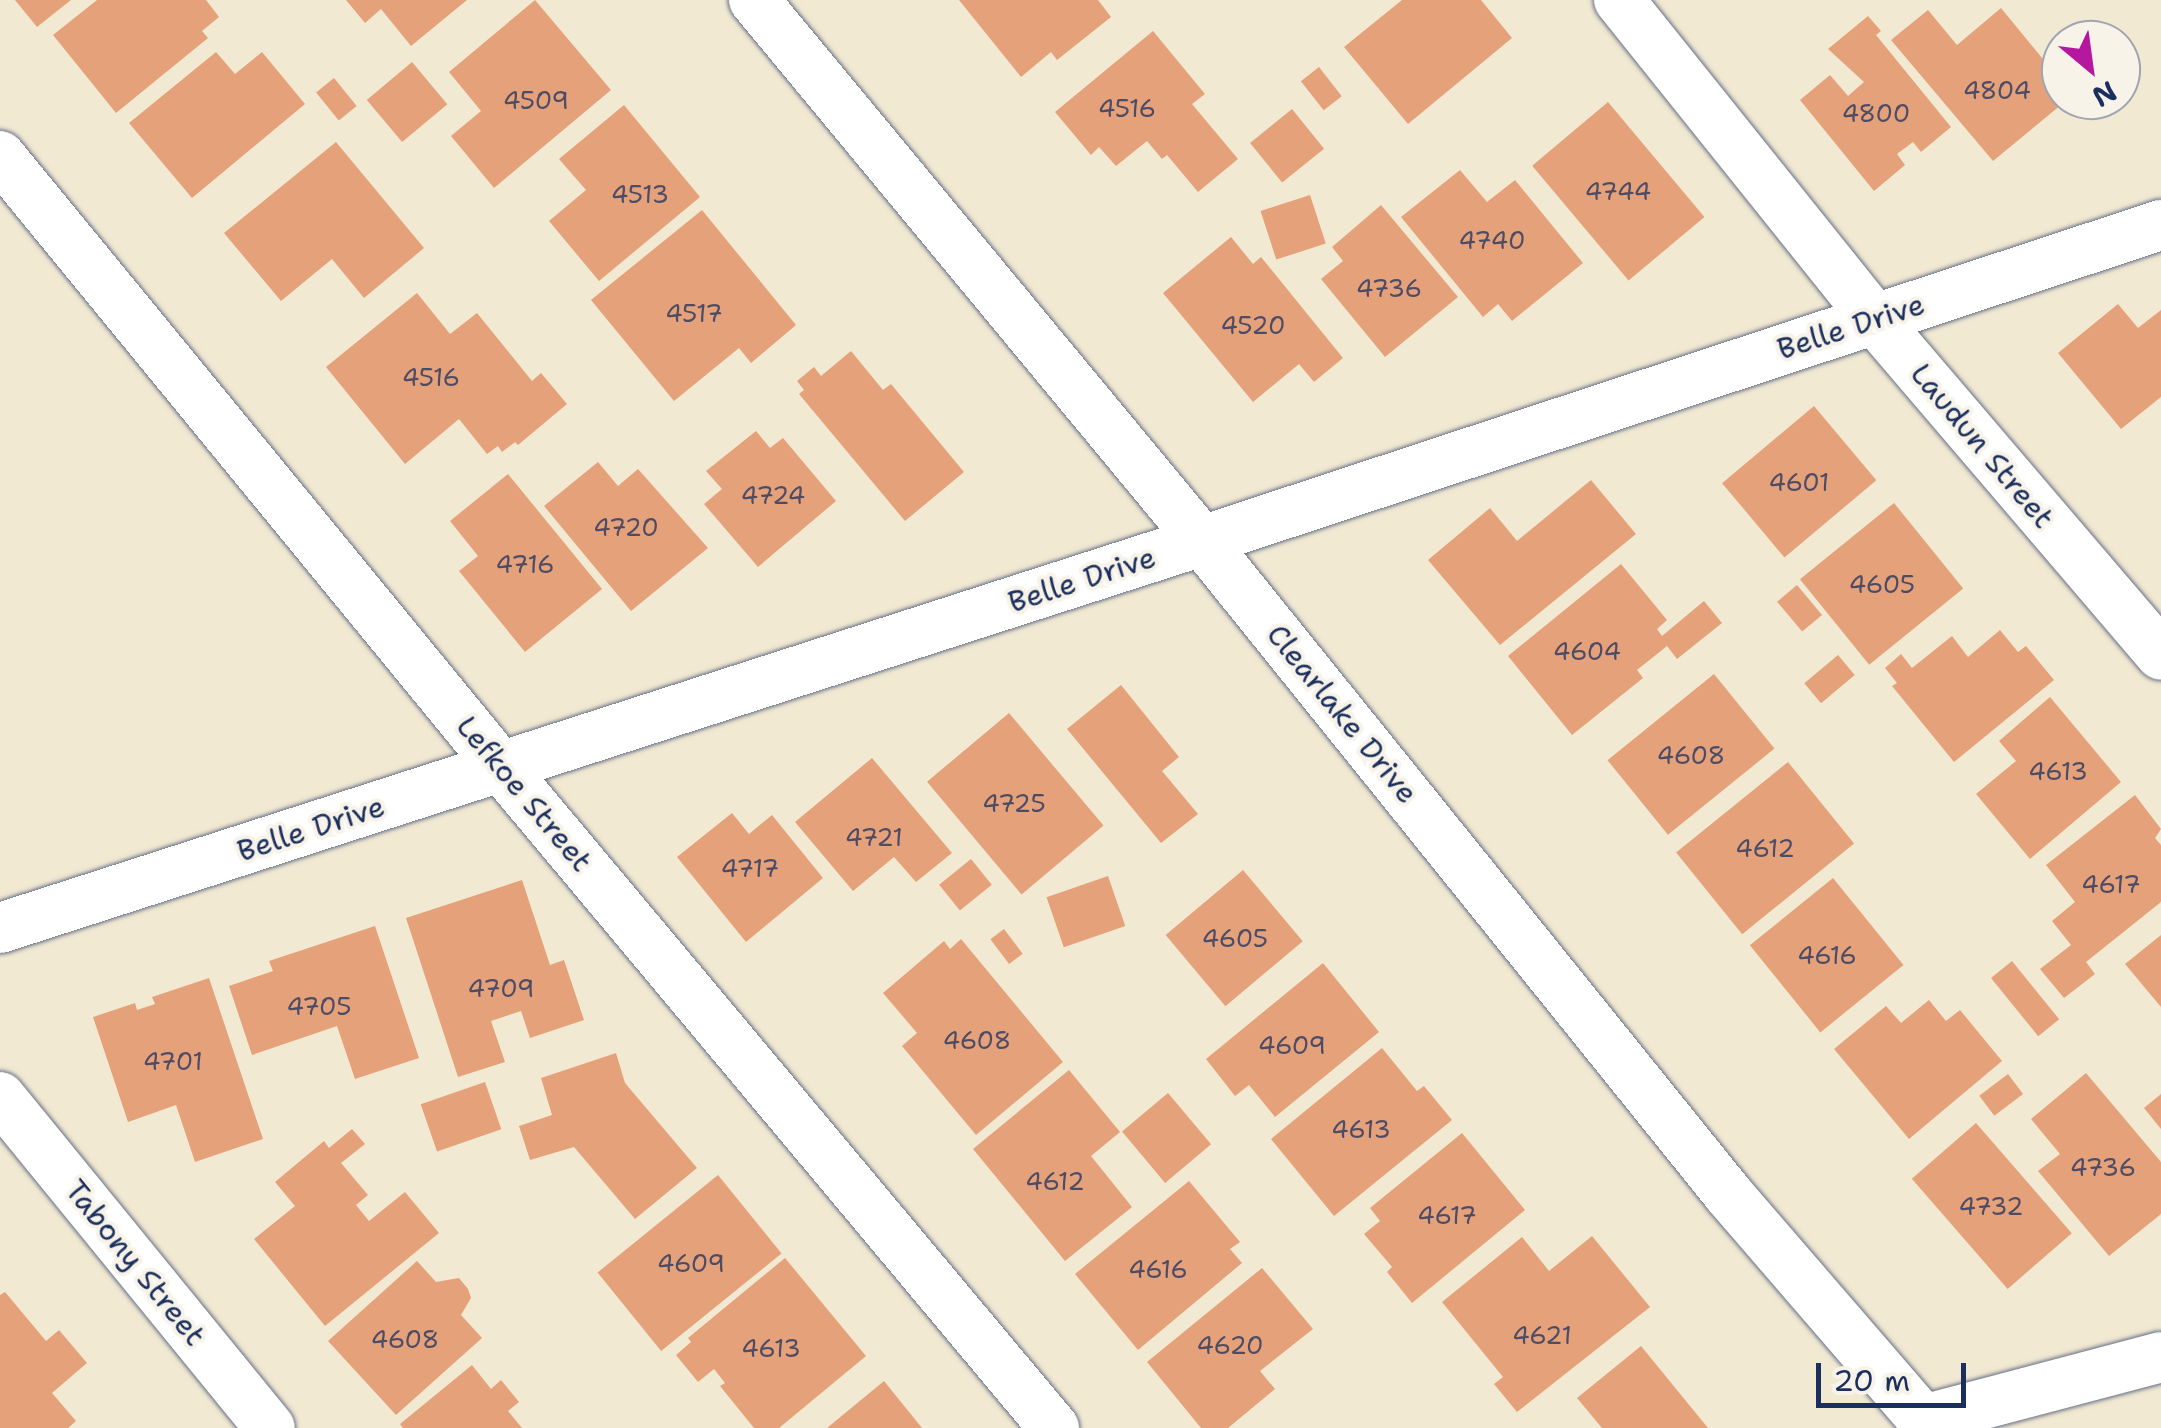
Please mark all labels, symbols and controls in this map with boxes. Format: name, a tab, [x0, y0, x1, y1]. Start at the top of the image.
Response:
north arrow	[2041, 20, 2141, 120]
text: N	[2086, 72, 2123, 116]
house number: 4804	[1963, 75, 2031, 105]
house number: 4509	[503, 85, 569, 115]
house number: 4516	[1098, 93, 1156, 123]
house number: 4800	[1842, 98, 1910, 128]
house number: 4744	[1585, 176, 1651, 206]
house number: 4513	[611, 179, 669, 209]
house number: 4740	[1459, 225, 1525, 255]
house number: 4736	[1356, 273, 1422, 303]
street label: Belle Drive	[1773, 286, 1929, 368]
house number: 4517	[665, 298, 723, 328]
house number: 4520	[1221, 310, 1285, 340]
street label: Laudun Street	[1903, 356, 2061, 536]
house number: 4516	[402, 362, 460, 392]
house number: 4601	[1768, 467, 1830, 497]
house number: 4724	[741, 480, 805, 510]
house number: 4720	[593, 512, 659, 542]
street label: Belle Drive	[1004, 539, 1160, 621]
house number: 4716	[495, 549, 555, 579]
house number: 4605	[1849, 569, 1915, 599]
street label: Clearlake Drive	[1259, 617, 1425, 811]
house number: 4604	[1553, 636, 1621, 666]
street label: Lefkoe Street	[448, 709, 600, 879]
house number: 4608	[1657, 740, 1725, 770]
house number: 4613	[2028, 756, 2088, 786]
street label: Belle Drive	[233, 788, 389, 870]
house number: 4725	[982, 788, 1046, 818]
house number: 4721	[845, 822, 903, 852]
house number: 4612	[1735, 833, 1795, 863]
house number: 4717	[721, 853, 779, 883]
house number: 4617	[2081, 869, 2141, 899]
house number: 4605	[1202, 923, 1268, 953]
house number: 4616	[1797, 940, 1857, 970]
house number: 4709	[467, 973, 535, 1003]
house number: 4705	[286, 991, 352, 1021]
house number: 4608	[943, 1025, 1011, 1055]
house number: 4609	[1258, 1030, 1326, 1060]
house number: 4701	[143, 1046, 203, 1076]
house number: 4613	[1331, 1114, 1391, 1144]
house number: 4736	[2070, 1152, 2136, 1182]
house number: 4612	[1025, 1166, 1085, 1196]
street label: Tabony Street	[57, 1173, 213, 1353]
house number: 4732	[1959, 1191, 2023, 1221]
house number: 4617	[1417, 1200, 1477, 1230]
house number: 4609	[657, 1248, 725, 1278]
house number: 4616	[1128, 1254, 1188, 1284]
house number: 4621	[1512, 1320, 1572, 1350]
house number: 4608	[371, 1324, 439, 1354]
house number: 4620	[1196, 1330, 1264, 1360]
house number: 4613	[741, 1333, 801, 1363]
scale bar	[1821, 1343, 1971, 1405]
text: 20 m	[1833, 1360, 1910, 1401]

